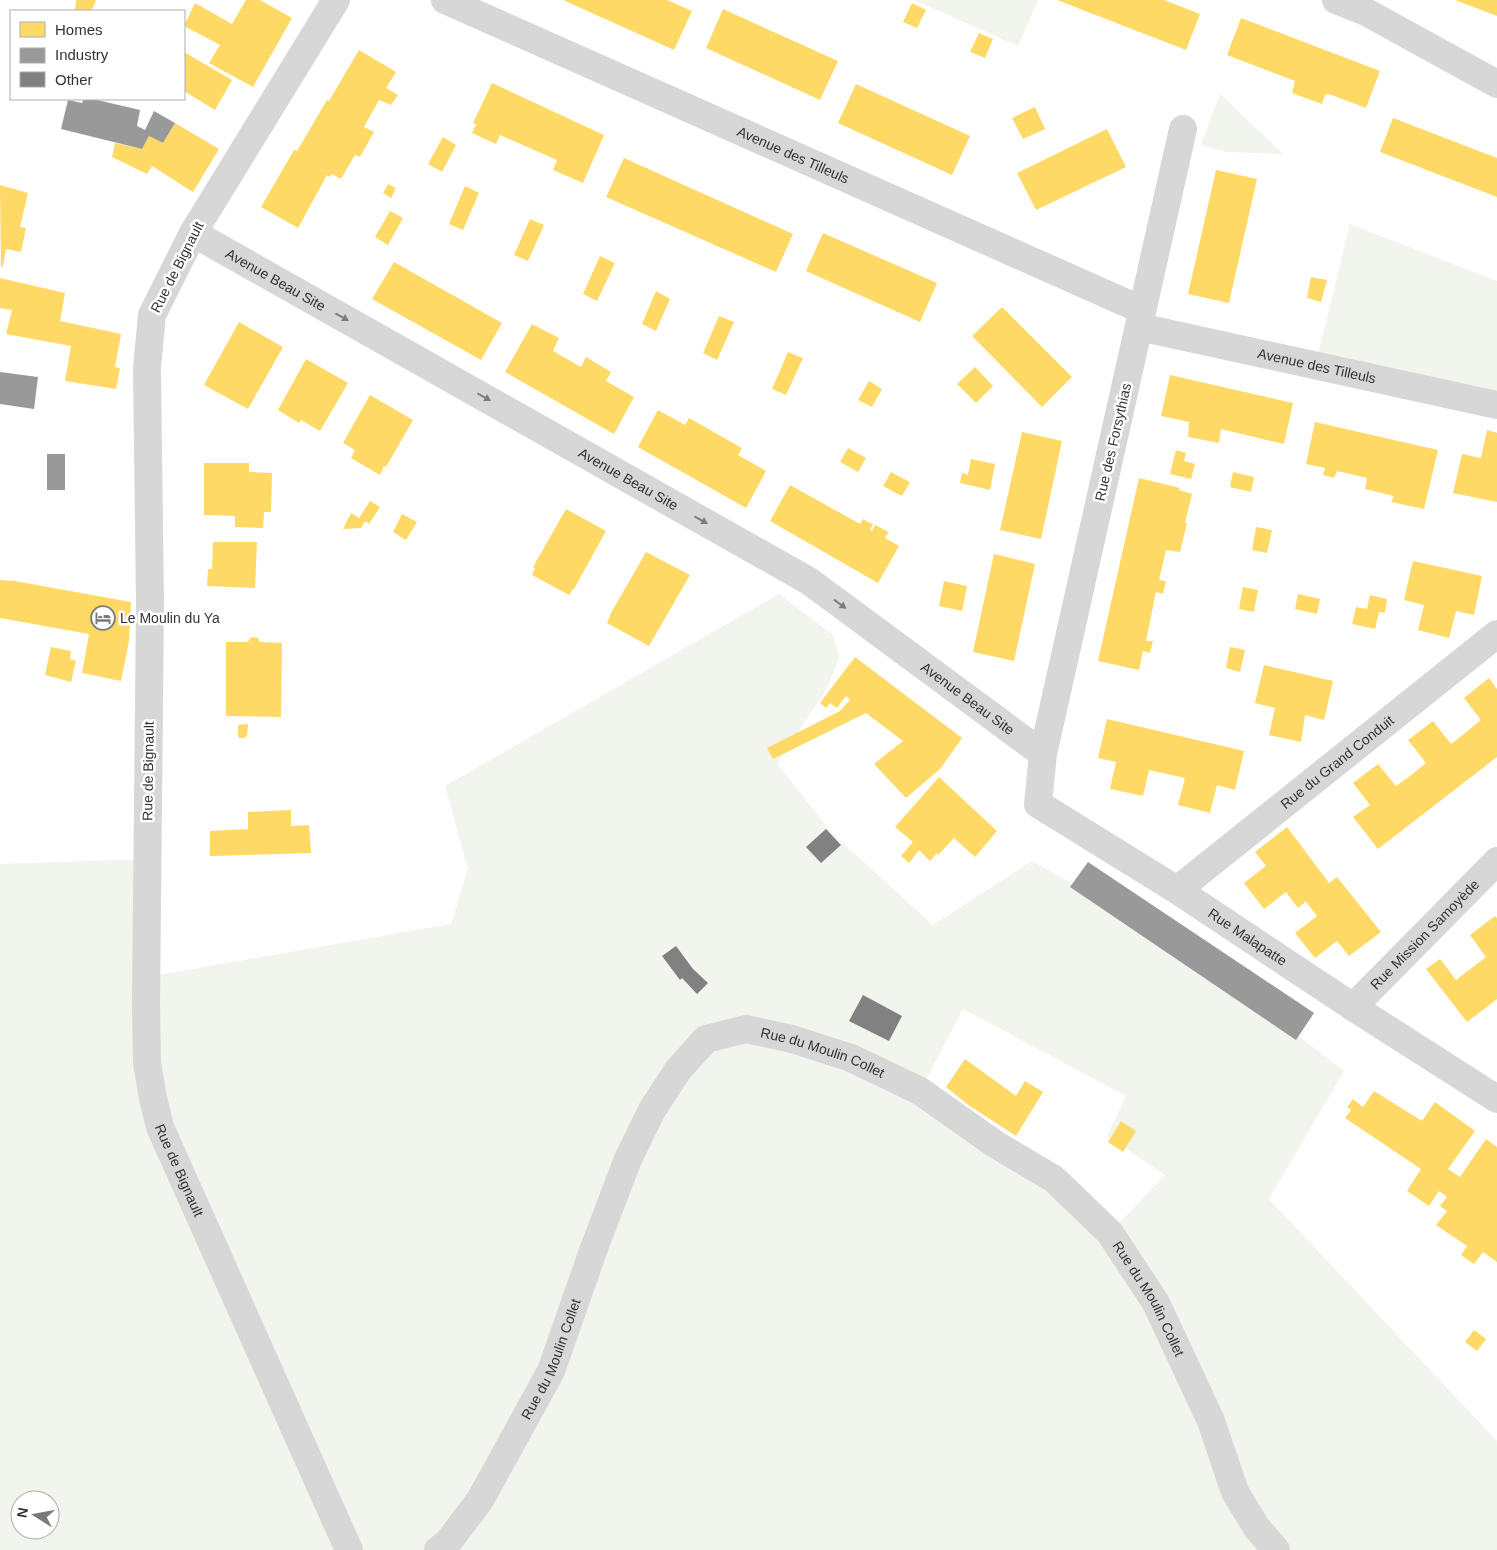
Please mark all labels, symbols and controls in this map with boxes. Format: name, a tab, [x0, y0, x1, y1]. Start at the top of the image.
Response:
legend	[10, 10, 185, 100]
text: Homes	[55, 21, 103, 38]
text: Industry	[55, 46, 109, 63]
text: Other	[55, 71, 93, 88]
street label: Avenue des Tilleuls	[735, 123, 851, 187]
street label: Rue de Bignault	[147, 219, 207, 315]
street label: Avenue Beau Site	[223, 245, 329, 314]
one-way arrow	[335, 313, 349, 322]
street label: Avenue des Tilleuls	[1256, 345, 1377, 386]
street label: Rue des Forsythias	[1092, 381, 1134, 503]
one-way arrow	[477, 393, 490, 402]
street label: Avenue Beau Site	[576, 444, 681, 514]
one-way arrow	[694, 516, 709, 524]
one-way arrow	[833, 598, 846, 609]
hotel icon: Le Moulin du Ya	[90, 605, 116, 631]
place label: Le Moulin du Ya	[120, 610, 220, 626]
street label: Avenue Beau Site	[918, 659, 1018, 738]
street label: Rue du Grand Conduit	[1277, 712, 1397, 812]
street label: Rue de Bignault	[139, 721, 157, 821]
street label: Rue Mission Samoyède	[1367, 876, 1482, 993]
street label: Rue Malapatte	[1205, 905, 1290, 969]
street label: Rue du Moulin Collet	[759, 1024, 887, 1081]
street label: Rue de Bignault	[152, 1121, 207, 1219]
street label: Rue du Moulin Collet	[1110, 1238, 1188, 1359]
street label: Rue du Moulin Collet	[518, 1296, 584, 1422]
north arrow	[10, 1490, 60, 1540]
text: N	[13, 1506, 31, 1519]

